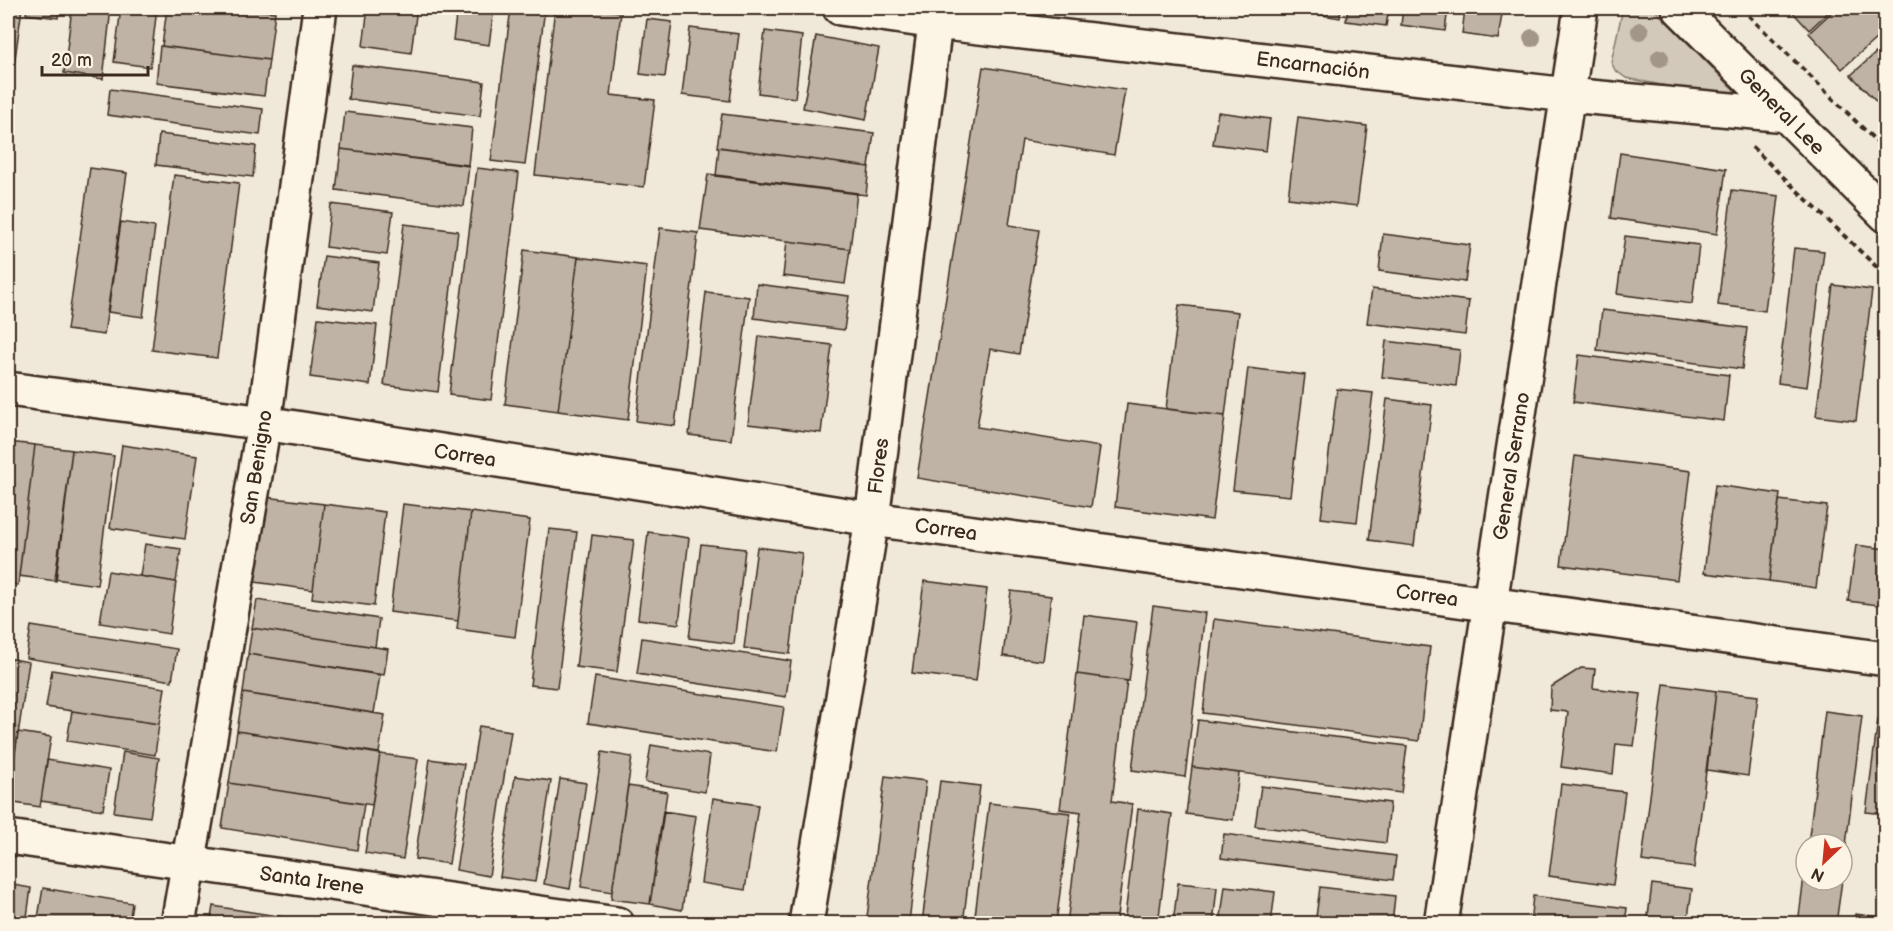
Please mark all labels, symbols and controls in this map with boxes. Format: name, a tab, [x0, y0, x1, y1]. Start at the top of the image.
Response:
scale bar	[42, 39, 148, 77]
street label: Encarnación	[1255, 47, 1371, 85]
text: 20 m	[51, 50, 92, 71]
street label: General Lee	[1733, 63, 1830, 160]
street label: General Serrano	[1488, 390, 1536, 542]
street label: San Benigno	[236, 408, 278, 526]
street label: Flores	[864, 437, 894, 495]
street label: Correa	[432, 439, 498, 473]
street label: Correa	[913, 514, 979, 546]
street label: Correa	[1394, 580, 1460, 612]
north arrow	[1794, 832, 1854, 892]
street label: Santa Irene	[258, 862, 366, 900]
text: N	[1809, 863, 1828, 885]

